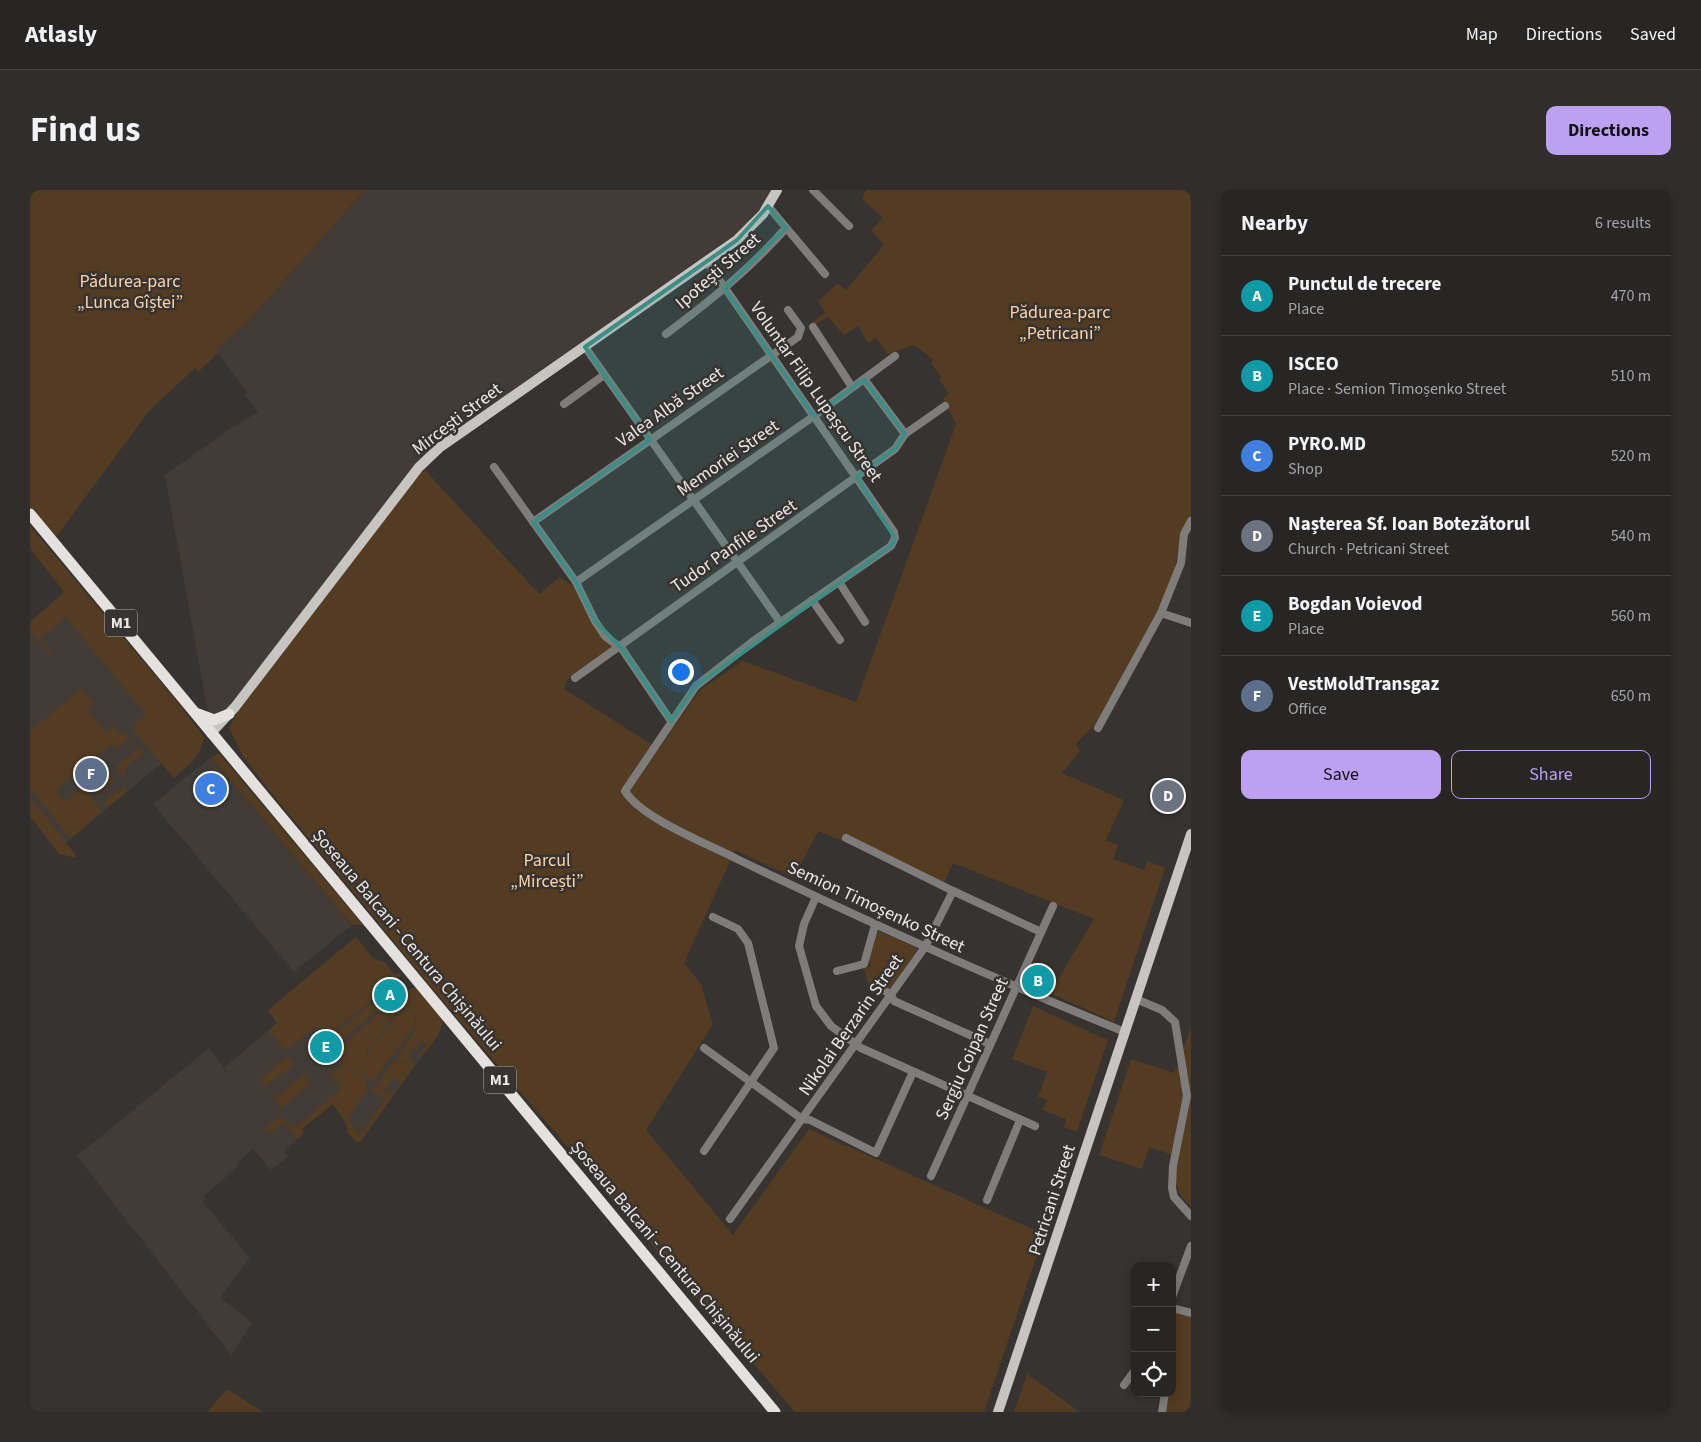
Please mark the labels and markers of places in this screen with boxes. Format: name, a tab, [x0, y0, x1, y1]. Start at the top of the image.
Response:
pin: F	[75, 755, 107, 793]
pin: C	[195, 770, 227, 808]
pin: D	[1152, 777, 1184, 815]
pin: B	[1022, 962, 1054, 1000]
pin: A	[374, 976, 406, 1014]
pin: E	[310, 1028, 342, 1066]

